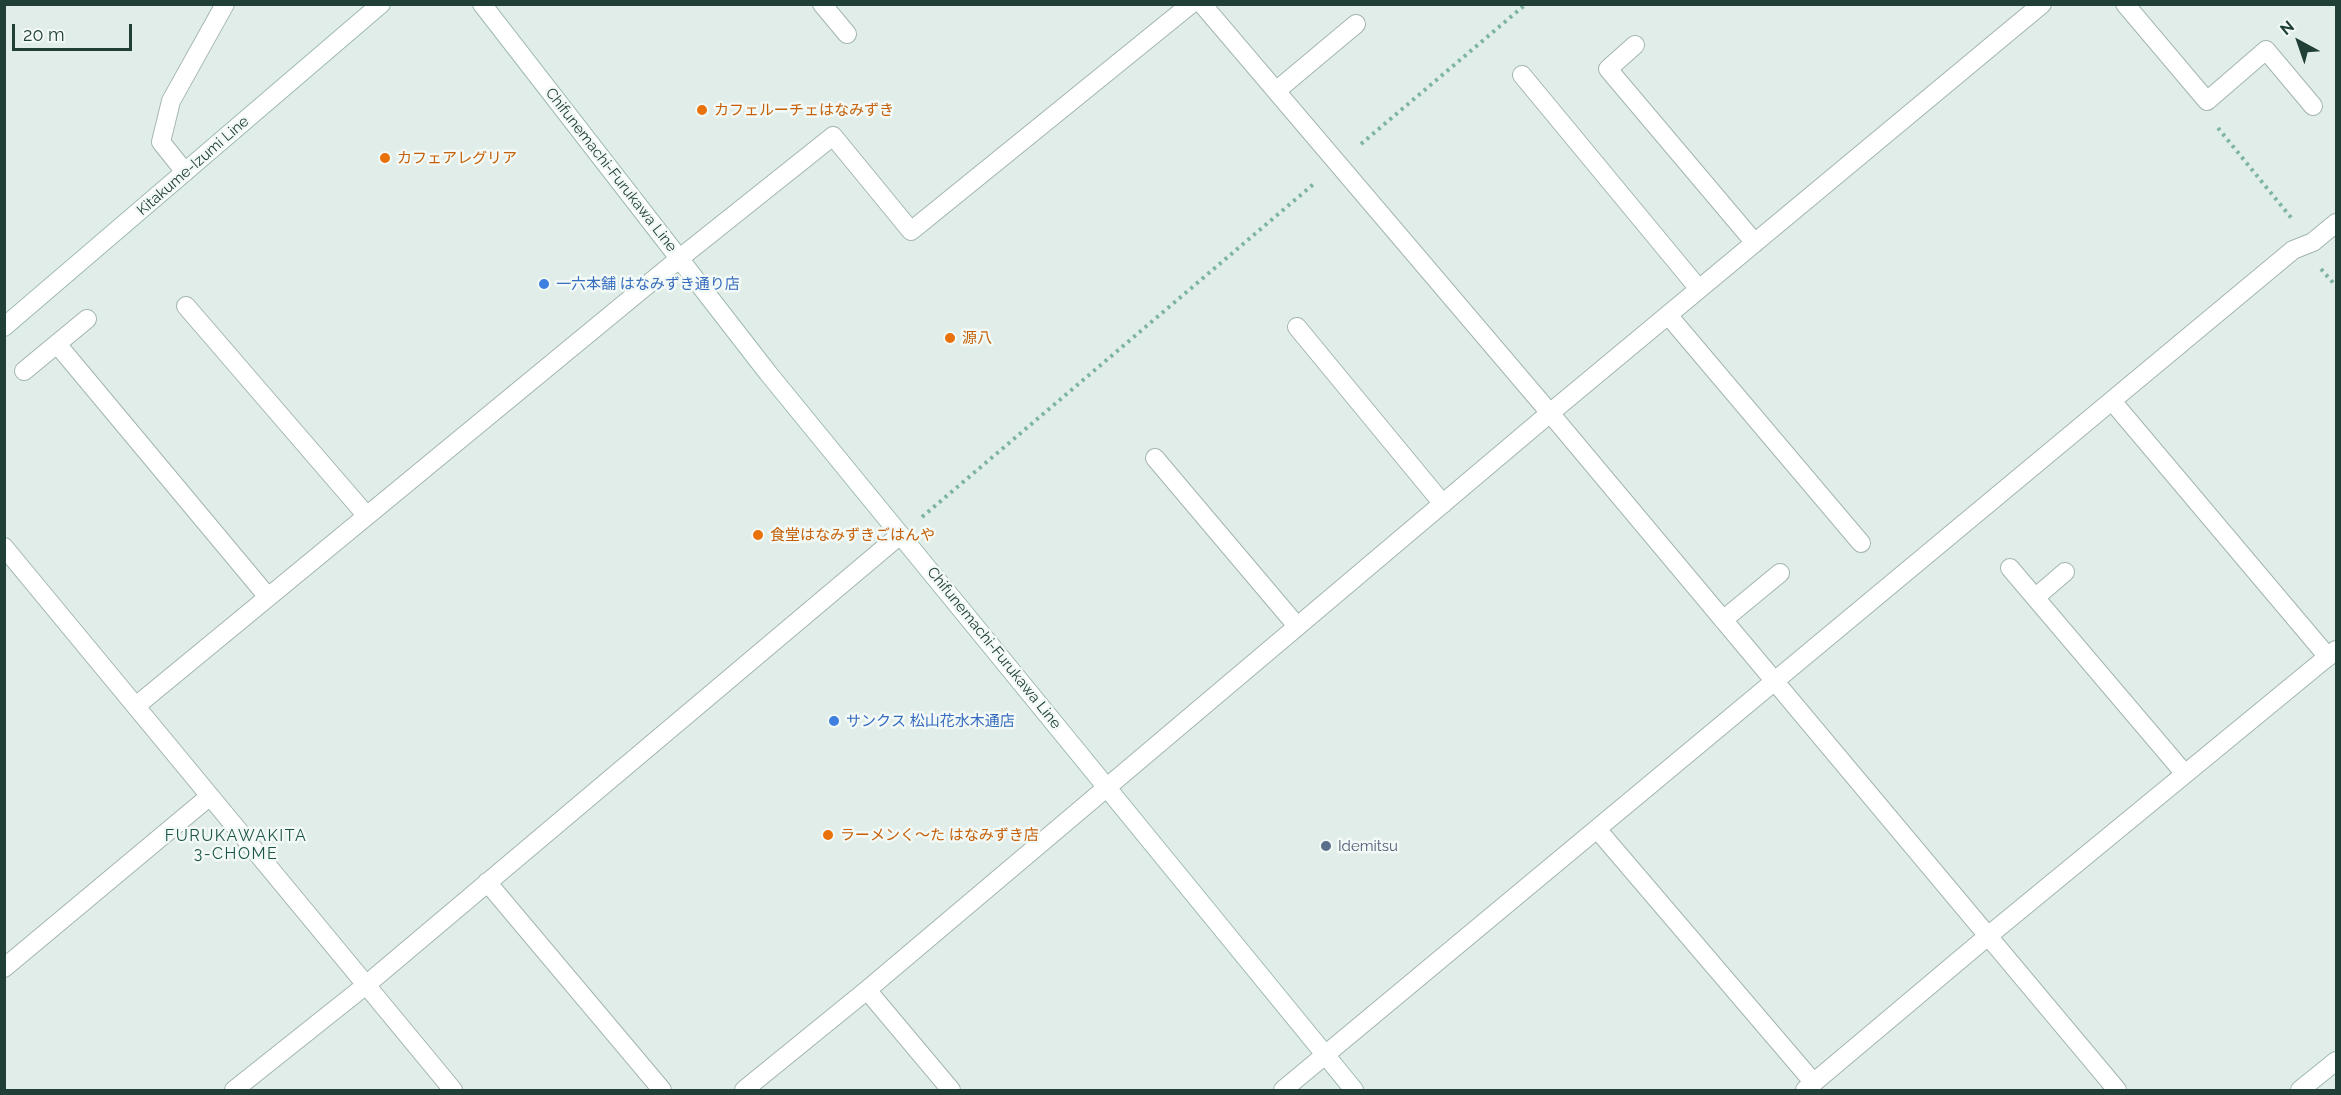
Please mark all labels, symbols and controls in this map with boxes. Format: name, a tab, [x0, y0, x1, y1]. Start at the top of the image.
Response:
scale bar	[15, 12, 135, 50]
north arrow	[2269, 12, 2329, 72]
text: N	[2276, 17, 2298, 39]
text: 20 m	[23, 24, 65, 45]
street label: Chifunemachi-Furukawa Line	[541, 84, 681, 256]
place label: カフェルーチェはなみずき	[714, 101, 894, 119]
marker: カフェルーチェはなみずき	[695, 103, 709, 117]
street label: Kitakume-Izumi Line	[133, 113, 253, 219]
place label: カフェアレグリア	[397, 149, 517, 167]
marker: カフェアレグリア	[378, 151, 392, 165]
place label: 一六本舗 はなみずき通り店	[556, 275, 740, 293]
marker: 一六本舗 はなみずき通り店	[537, 277, 551, 291]
place label: 源八	[962, 329, 992, 347]
marker: 源八	[943, 331, 957, 345]
place label: 食堂はなみずきごはんや	[770, 526, 935, 544]
marker: 食堂はなみずきごはんや	[751, 528, 765, 542]
street label: Chifunemachi-Furukawa Line	[923, 563, 1065, 733]
place label: サンクス 松山花水木通店	[846, 712, 1015, 730]
marker: サンクス 松山花水木通店	[827, 714, 841, 728]
district label: FURUKAWAKITA 3-CHOME	[165, 826, 307, 864]
place label: ラーメンく～た はなみずき店	[840, 826, 1039, 844]
marker: ラーメンく～た はなみずき店	[821, 828, 835, 842]
place label: Idemitsu	[1338, 837, 1398, 855]
marker: Idemitsu	[1319, 839, 1333, 853]

